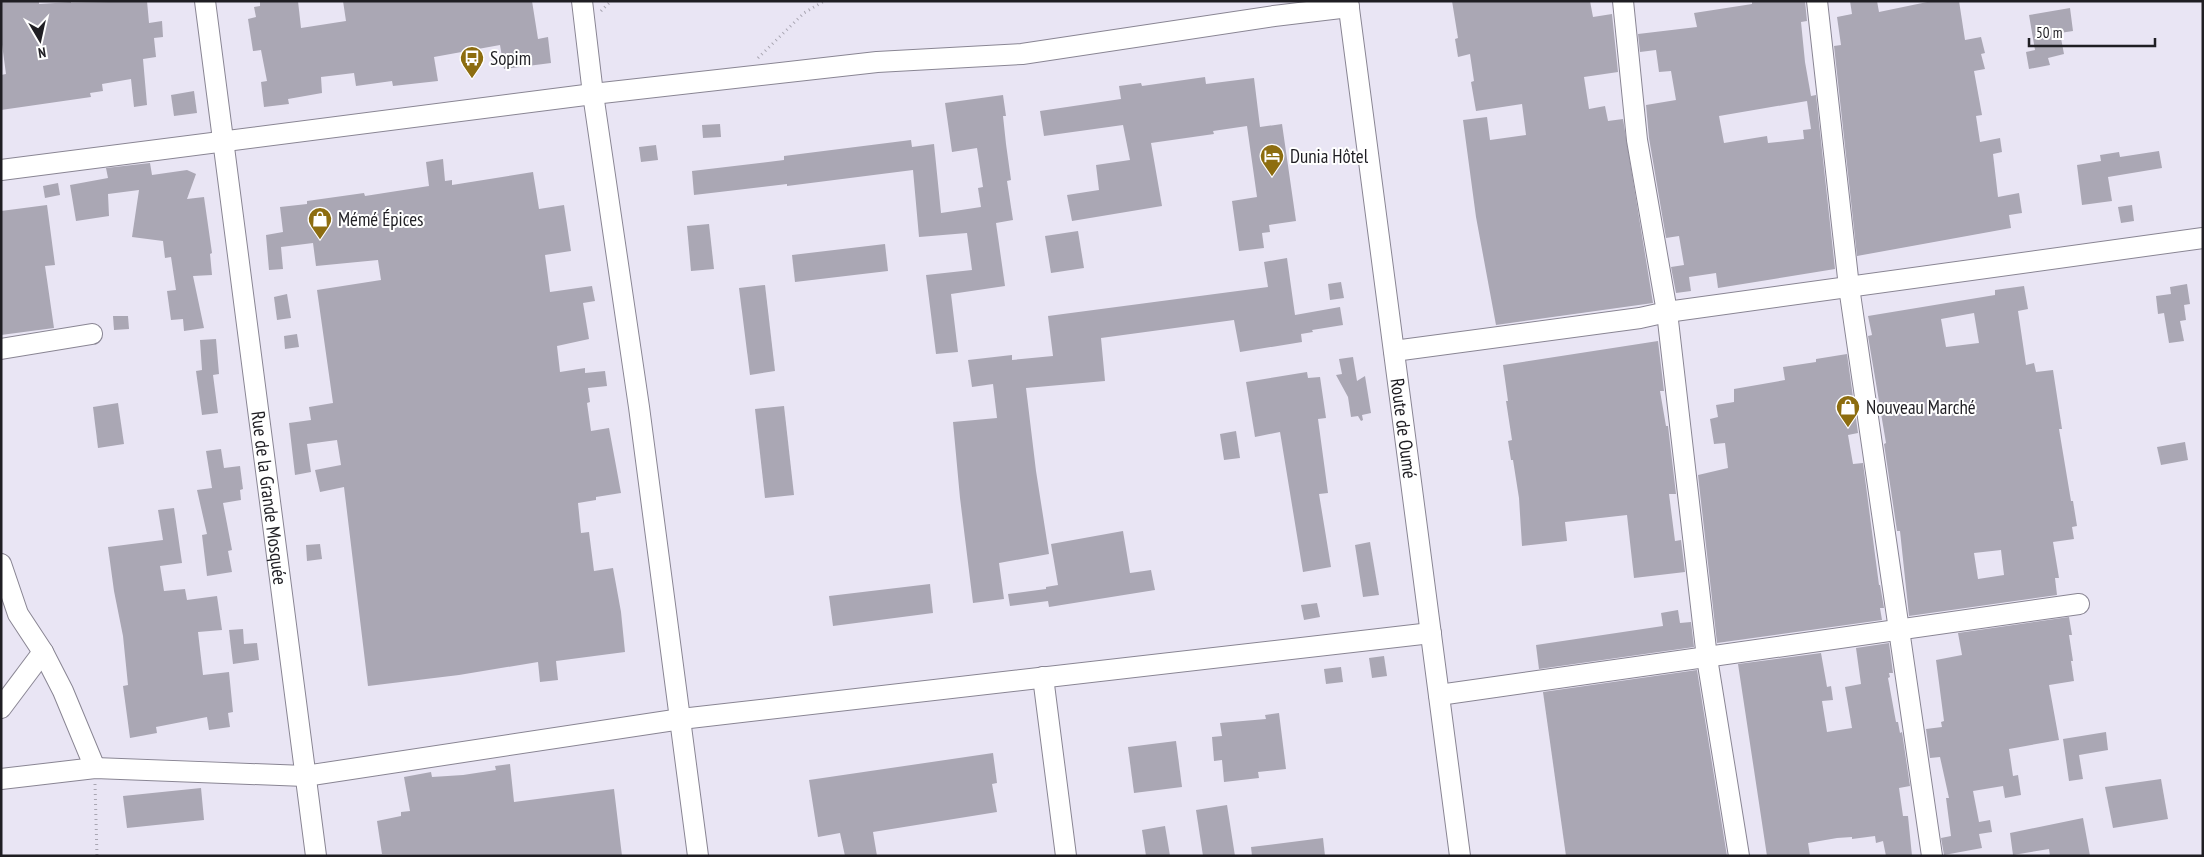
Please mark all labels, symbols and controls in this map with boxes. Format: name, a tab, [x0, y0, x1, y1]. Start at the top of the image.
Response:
north arrow	[15, 15, 65, 65]
scale bar	[2029, 15, 2155, 47]
text: 50 m	[2036, 23, 2062, 42]
text: N	[37, 43, 47, 62]
bus stop icon: Sopim	[459, 45, 485, 79]
place label: Sopim	[490, 46, 531, 70]
hotel icon: Dunia Hôtel	[1259, 143, 1285, 177]
place label: Dunia Hôtel	[1290, 144, 1369, 168]
shop icon: Mémé Épices	[307, 206, 333, 240]
place label: Mémé Épices	[338, 207, 423, 231]
street label: Route de Oumé	[1386, 377, 1422, 480]
shop icon: Nouveau Marché	[1835, 394, 1861, 428]
place label: Nouveau Marché	[1866, 395, 1976, 419]
street label: Rue de la Grande Mosquée	[246, 410, 293, 586]

